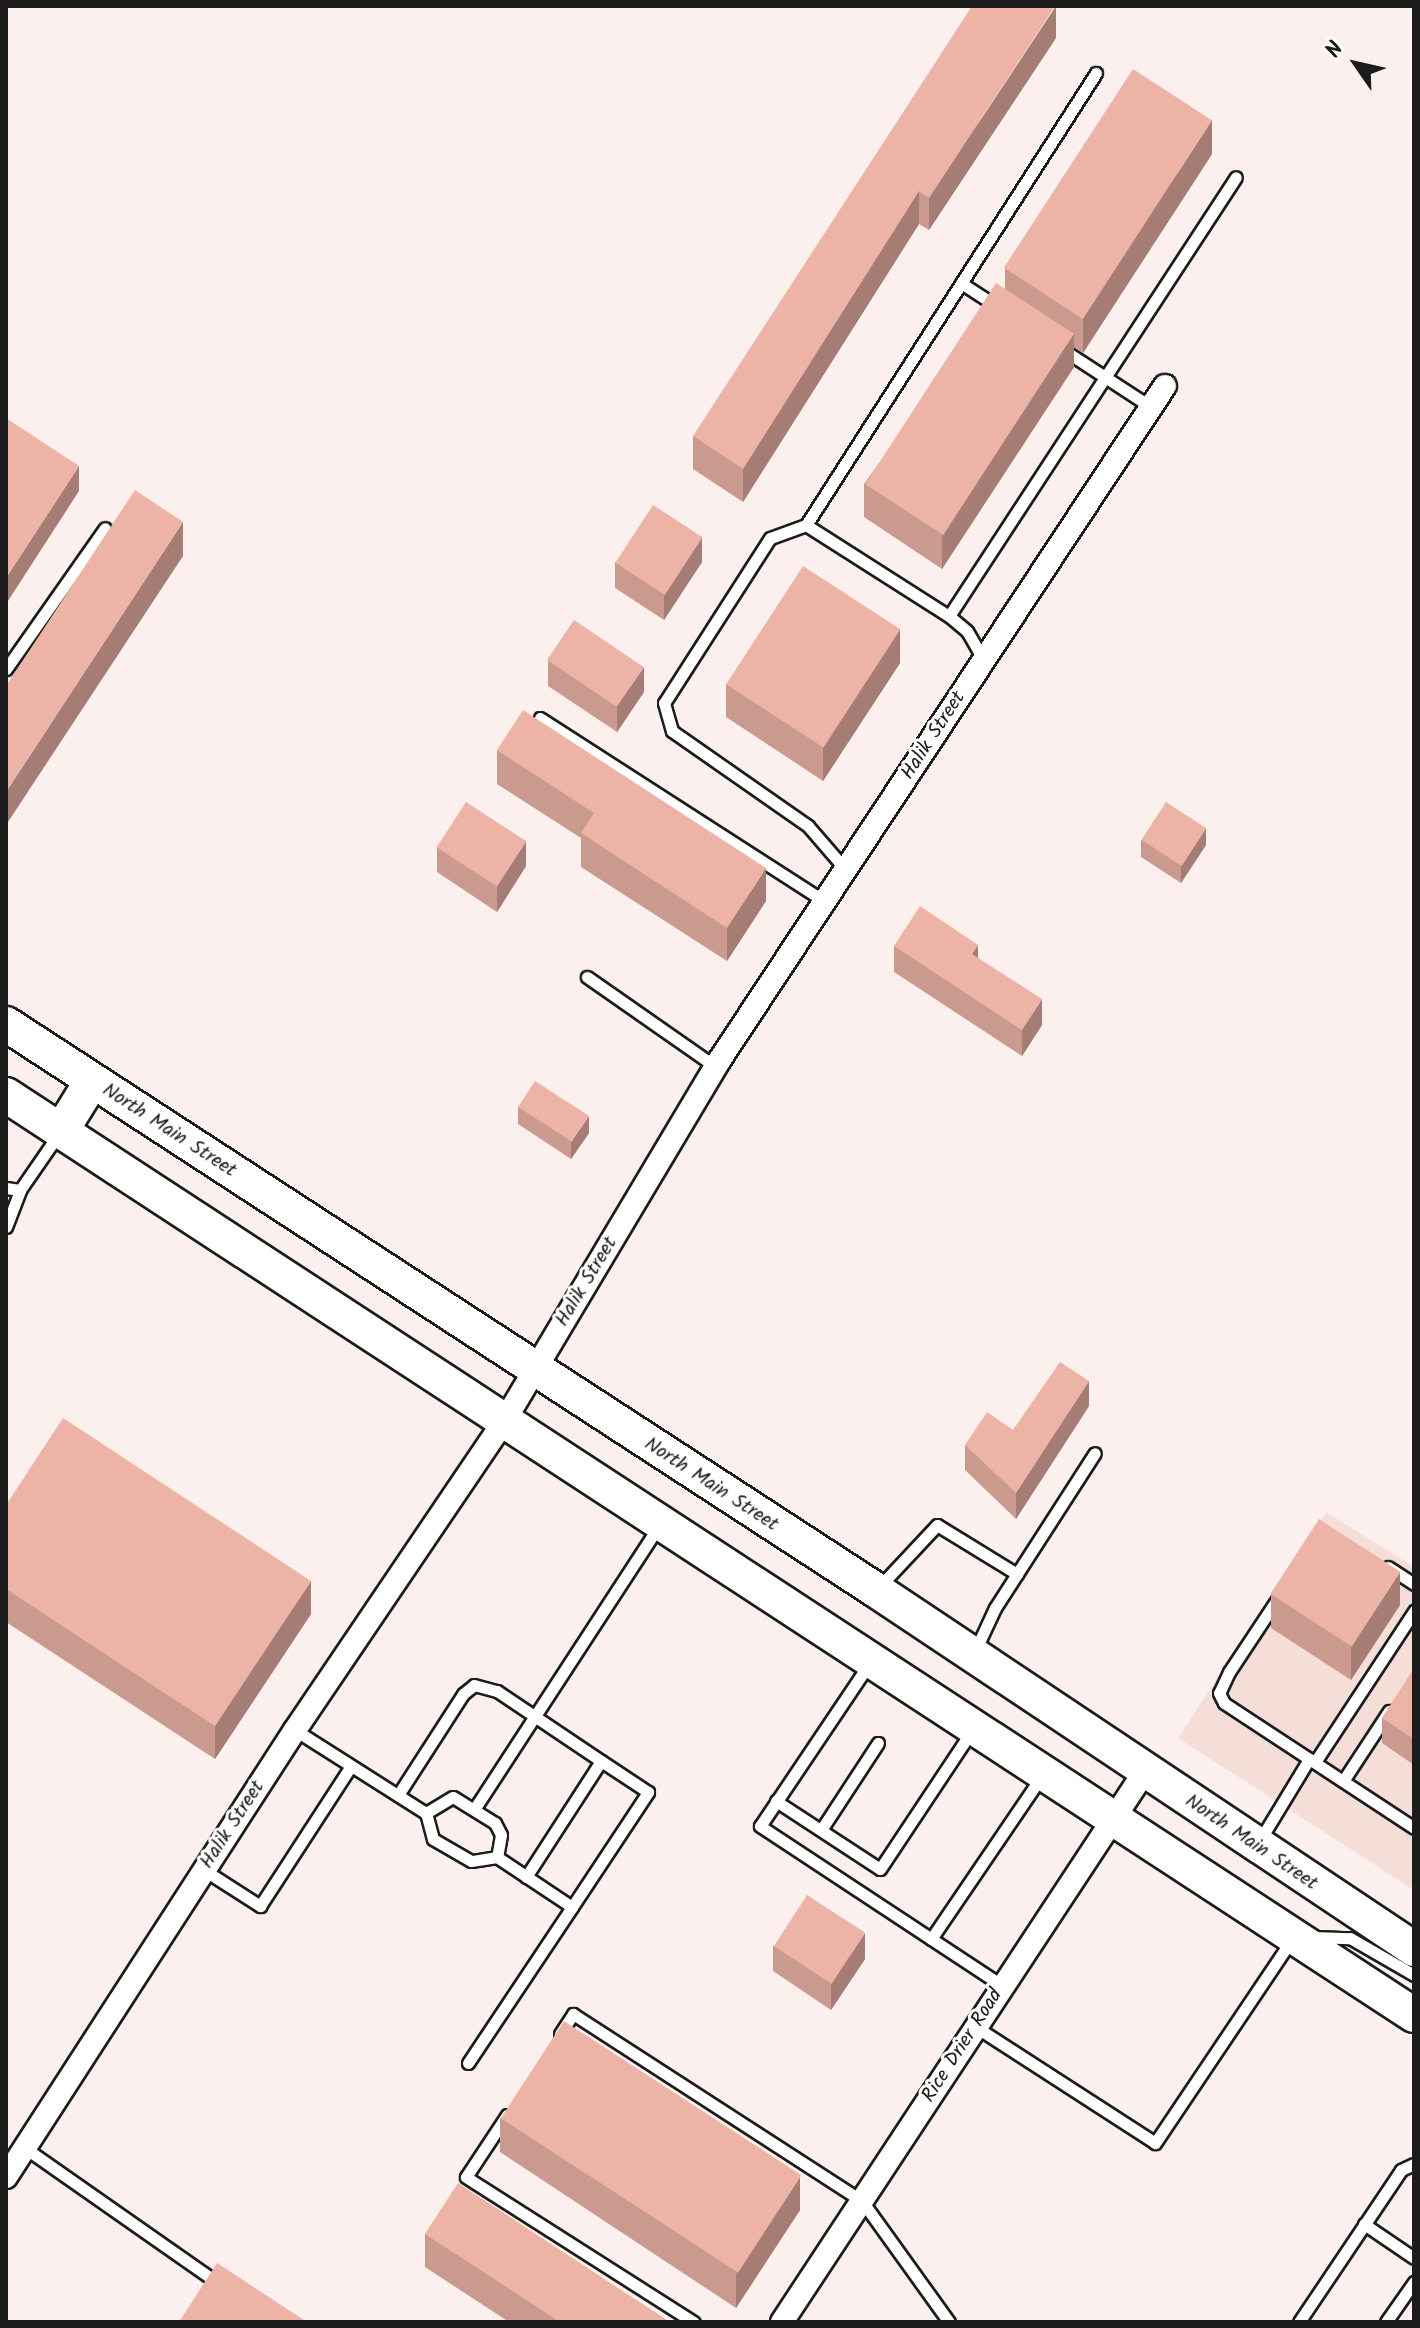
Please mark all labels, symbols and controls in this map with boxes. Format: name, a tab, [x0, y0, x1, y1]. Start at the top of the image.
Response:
north arrow	[1316, 24, 1396, 104]
text: N	[1317, 35, 1354, 66]
street label: Halik Street	[897, 687, 971, 785]
street label: North Main Street	[97, 1079, 241, 1183]
street label: Halik Street	[551, 1233, 623, 1331]
street label: North Main Street	[639, 1433, 783, 1537]
street label: Halik Street	[196, 1776, 270, 1874]
street label: North Main Street	[1180, 1790, 1322, 1896]
street label: Rice Drier Road	[917, 1985, 1009, 2107]

